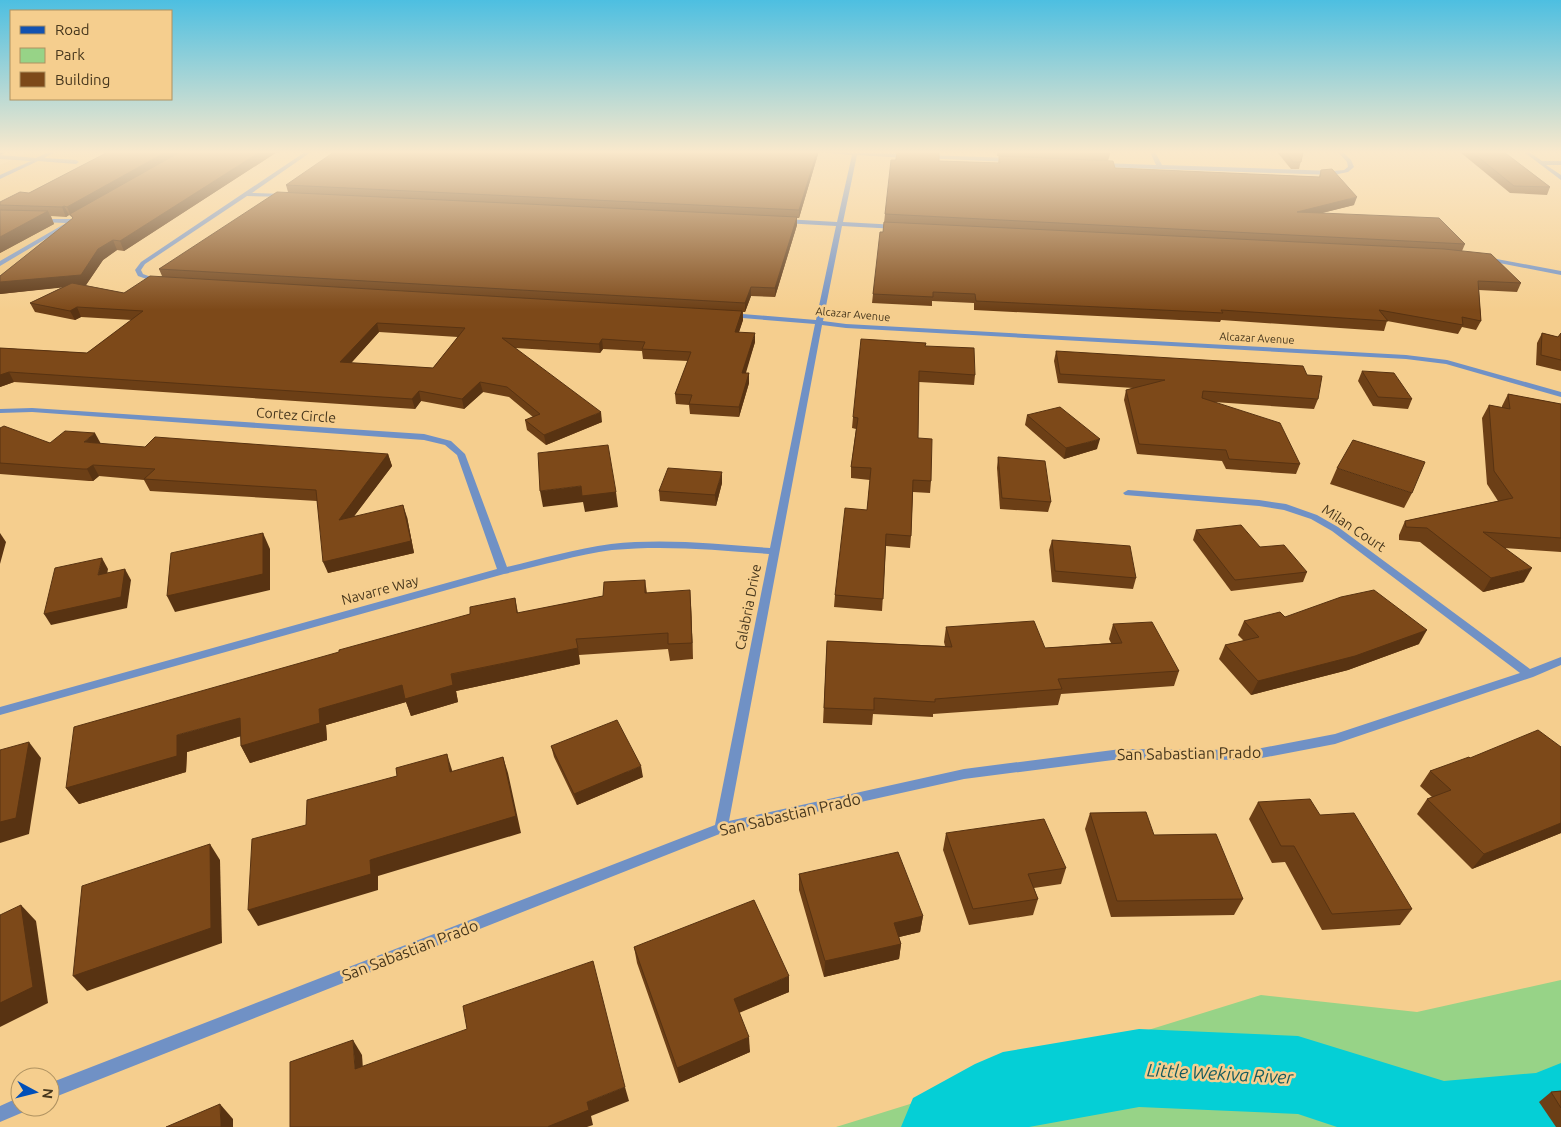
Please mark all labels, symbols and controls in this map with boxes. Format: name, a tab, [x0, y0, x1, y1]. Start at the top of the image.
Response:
legend	[10, 10, 172, 100]
text: Road	[55, 21, 90, 38]
text: Park	[55, 46, 85, 63]
text: Building	[55, 71, 110, 88]
street label: Alcazar Avenue	[815, 305, 891, 323]
street label: Alcazar Avenue	[1219, 330, 1295, 346]
street label: Cortez Circle	[255, 404, 337, 426]
street label: Milan Court	[1319, 501, 1389, 555]
street label: Calabria Drive	[732, 563, 764, 651]
street label: Navarre Way	[340, 572, 421, 608]
street label: San Sabastian Prado	[1117, 743, 1261, 763]
street label: San Sabastian Prado	[718, 789, 862, 839]
street label: San Sabastian Prado	[339, 916, 481, 984]
water label: Little Wekiva River	[1146, 1059, 1295, 1087]
north arrow	[10, 1067, 60, 1117]
text: N	[39, 1087, 56, 1100]

